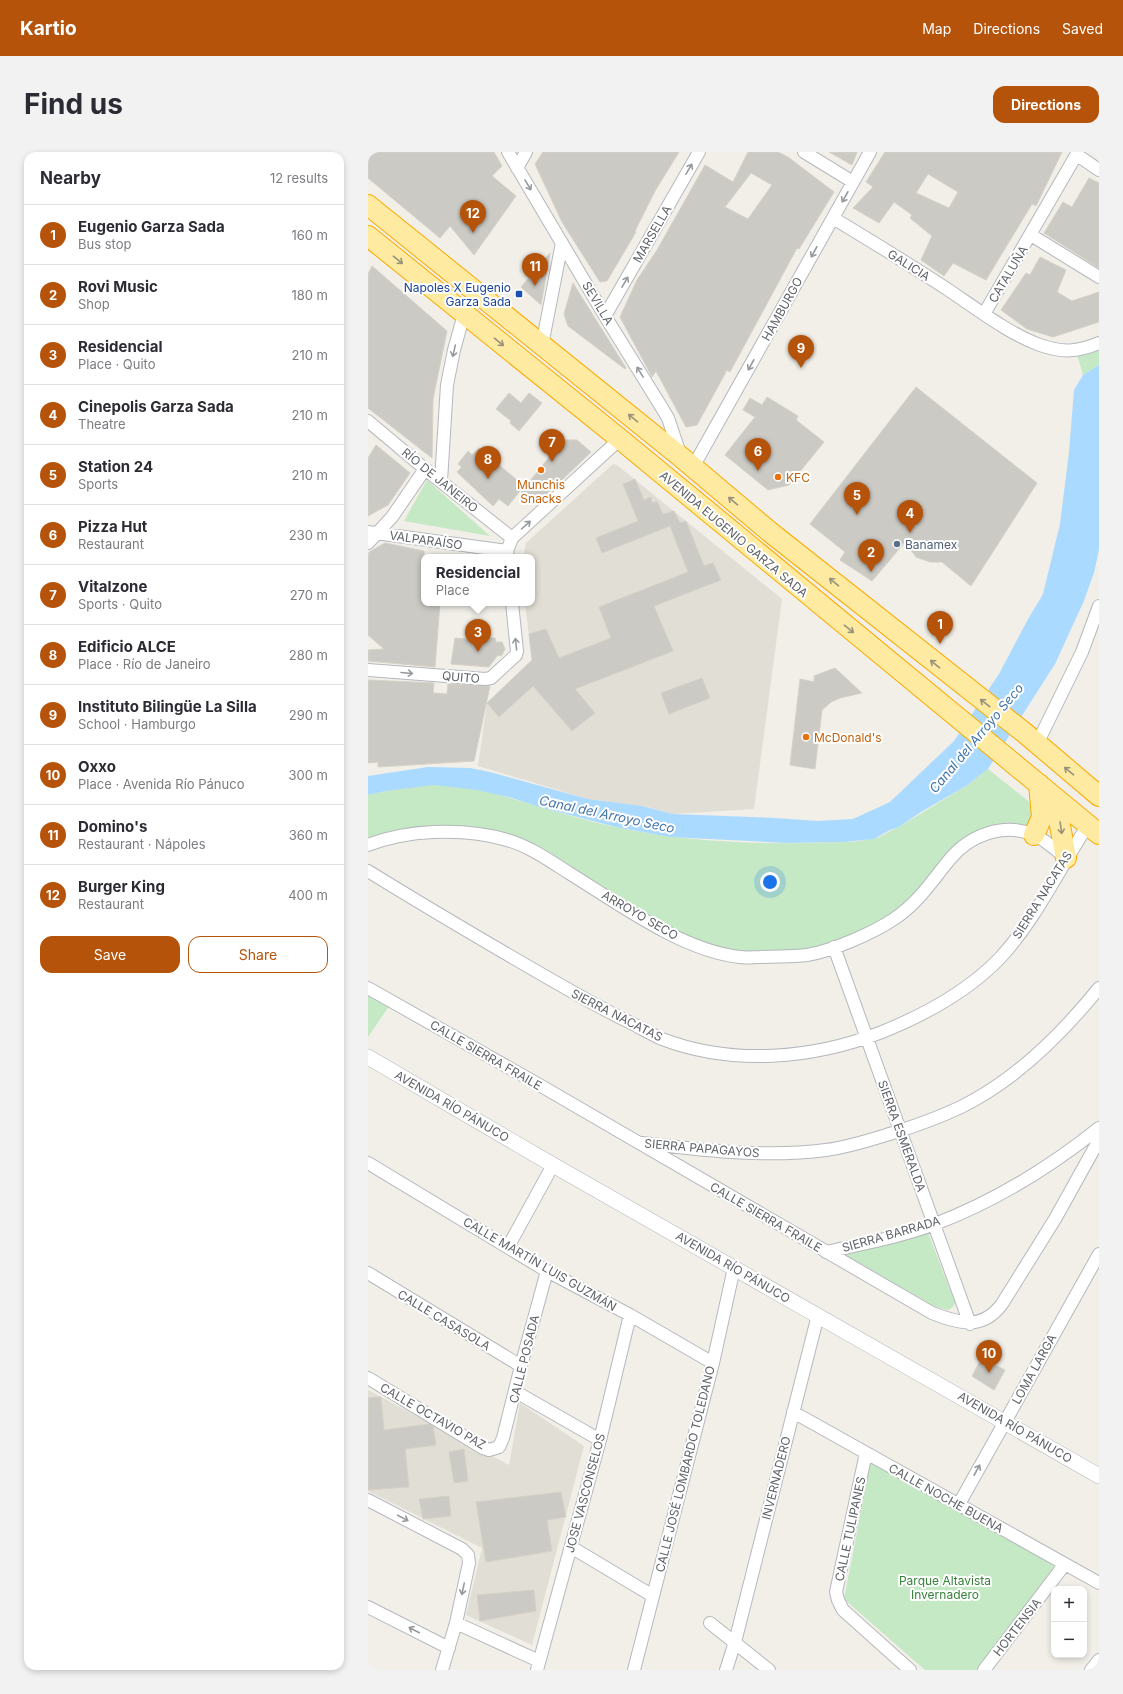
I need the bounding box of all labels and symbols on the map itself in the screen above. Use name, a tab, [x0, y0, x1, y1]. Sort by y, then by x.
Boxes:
one-way arrow	[686, 164, 694, 176]
one-way arrow	[524, 179, 532, 191]
one-way arrow	[840, 191, 848, 203]
pin: 12	[460, 200, 486, 233]
street label: MARSELLA	[630, 203, 674, 265]
street label: CATALUÑA	[985, 243, 1031, 305]
one-way arrow	[810, 245, 818, 257]
street label: GALICIA	[885, 246, 933, 284]
pin: 11	[522, 253, 548, 286]
one-way arrow	[393, 256, 404, 265]
street label: HAMBURGO	[758, 274, 806, 344]
one-way arrow	[621, 276, 629, 288]
street label: SEVILLA	[579, 278, 617, 328]
place label: Napoles X Eugenio Garza Sada	[404, 280, 511, 309]
marker: Napoles X Eugenio Garza Sada	[514, 289, 524, 299]
pin: 9	[788, 335, 814, 368]
one-way arrow	[494, 338, 504, 347]
one-way arrow	[450, 345, 458, 358]
one-way arrow	[746, 359, 754, 371]
one-way arrow	[636, 366, 644, 378]
one-way arrow	[627, 413, 638, 422]
pin: 7	[539, 429, 565, 462]
pin: 6	[745, 438, 771, 471]
street label: RÍO DE JANEIRO	[399, 445, 481, 515]
pin: 8	[475, 446, 501, 479]
marker: Munchis Snacks	[536, 465, 546, 475]
street label: AVENIDA EUGENIO GARZA SADA	[657, 468, 811, 600]
place label: KFC	[786, 470, 810, 485]
marker: KFC	[773, 472, 783, 482]
place label: Munchis Snacks	[517, 477, 565, 506]
pin: 5	[844, 482, 870, 515]
one-way arrow	[728, 496, 738, 505]
pin: 4	[897, 500, 923, 533]
one-way arrow	[521, 521, 531, 530]
street label: VALPARAÍSO	[388, 527, 464, 553]
place label: Banamex	[905, 537, 958, 552]
pin: 2	[858, 539, 884, 572]
marker: Banamex	[892, 539, 902, 549]
one-way arrow	[829, 578, 840, 586]
pin: 1	[927, 611, 953, 644]
pin: 3	[465, 619, 491, 652]
one-way arrow	[843, 624, 854, 633]
one-way arrow	[513, 638, 520, 651]
one-way arrow	[930, 659, 941, 668]
street label: QUITO	[441, 668, 481, 686]
one-way arrow	[400, 669, 413, 676]
water label: Canal del Arroyo Seco	[925, 680, 1027, 796]
one-way arrow	[979, 698, 990, 707]
place label: McDonald's	[814, 730, 882, 745]
marker: McDonald's	[801, 732, 811, 742]
one-way arrow	[1064, 767, 1075, 776]
water label: Canal del Arroyo Seco	[538, 792, 676, 836]
one-way arrow	[1057, 821, 1065, 834]
street label: SIERRA NACATAS	[1009, 848, 1075, 942]
your location	[760, 872, 780, 892]
street label: ARROYO SECO	[599, 887, 681, 943]
street label: SIERRA NACATAS	[569, 985, 666, 1045]
street label: CALLE SIERRA FRAILE	[427, 1017, 545, 1093]
street label: AVENIDA RÍO PÁNUCO	[392, 1067, 512, 1145]
street label: SIERRA ESMERALDA	[875, 1078, 929, 1194]
street label: SIERRA PAPAGAYOS	[644, 1135, 761, 1161]
street label: CALLE SIERRA FRAILE	[707, 1179, 825, 1255]
street label: SIERRA BARRADA	[840, 1213, 942, 1255]
street label: CALLE MARTÍN LUIS GUZMÁN	[461, 1214, 619, 1314]
street label: AVENIDA RÍO PÁNUCO	[673, 1228, 793, 1306]
street label: CALLE CASASOLA	[395, 1286, 493, 1354]
street label: CALLE POSADA	[506, 1313, 542, 1405]
street label: LOMA LARGA	[1009, 1331, 1059, 1407]
pin: 10	[976, 1340, 1002, 1373]
street label: CALLE JOSÉ LOMBARDO TOLEDANO	[652, 1364, 718, 1574]
street label: CALLE OCTAVIO PAZ	[377, 1380, 489, 1452]
street label: AVENIDA RÍO PÁNUCO	[955, 1388, 1075, 1466]
street label: JOSE VASCONSELOS	[562, 1431, 608, 1554]
street label: INVERNADERO	[758, 1435, 794, 1521]
street label: CALLE NOCHE BUENA	[886, 1460, 1006, 1536]
one-way arrow	[974, 1464, 982, 1476]
street label: CALLE TULIPANES	[832, 1475, 868, 1583]
one-way arrow	[396, 1515, 408, 1522]
park label: Parque Altavista Invernadero	[899, 1573, 991, 1602]
one-way arrow	[459, 1582, 467, 1595]
street label: HORTENSIA	[990, 1595, 1044, 1659]
one-way arrow	[408, 1626, 420, 1633]

